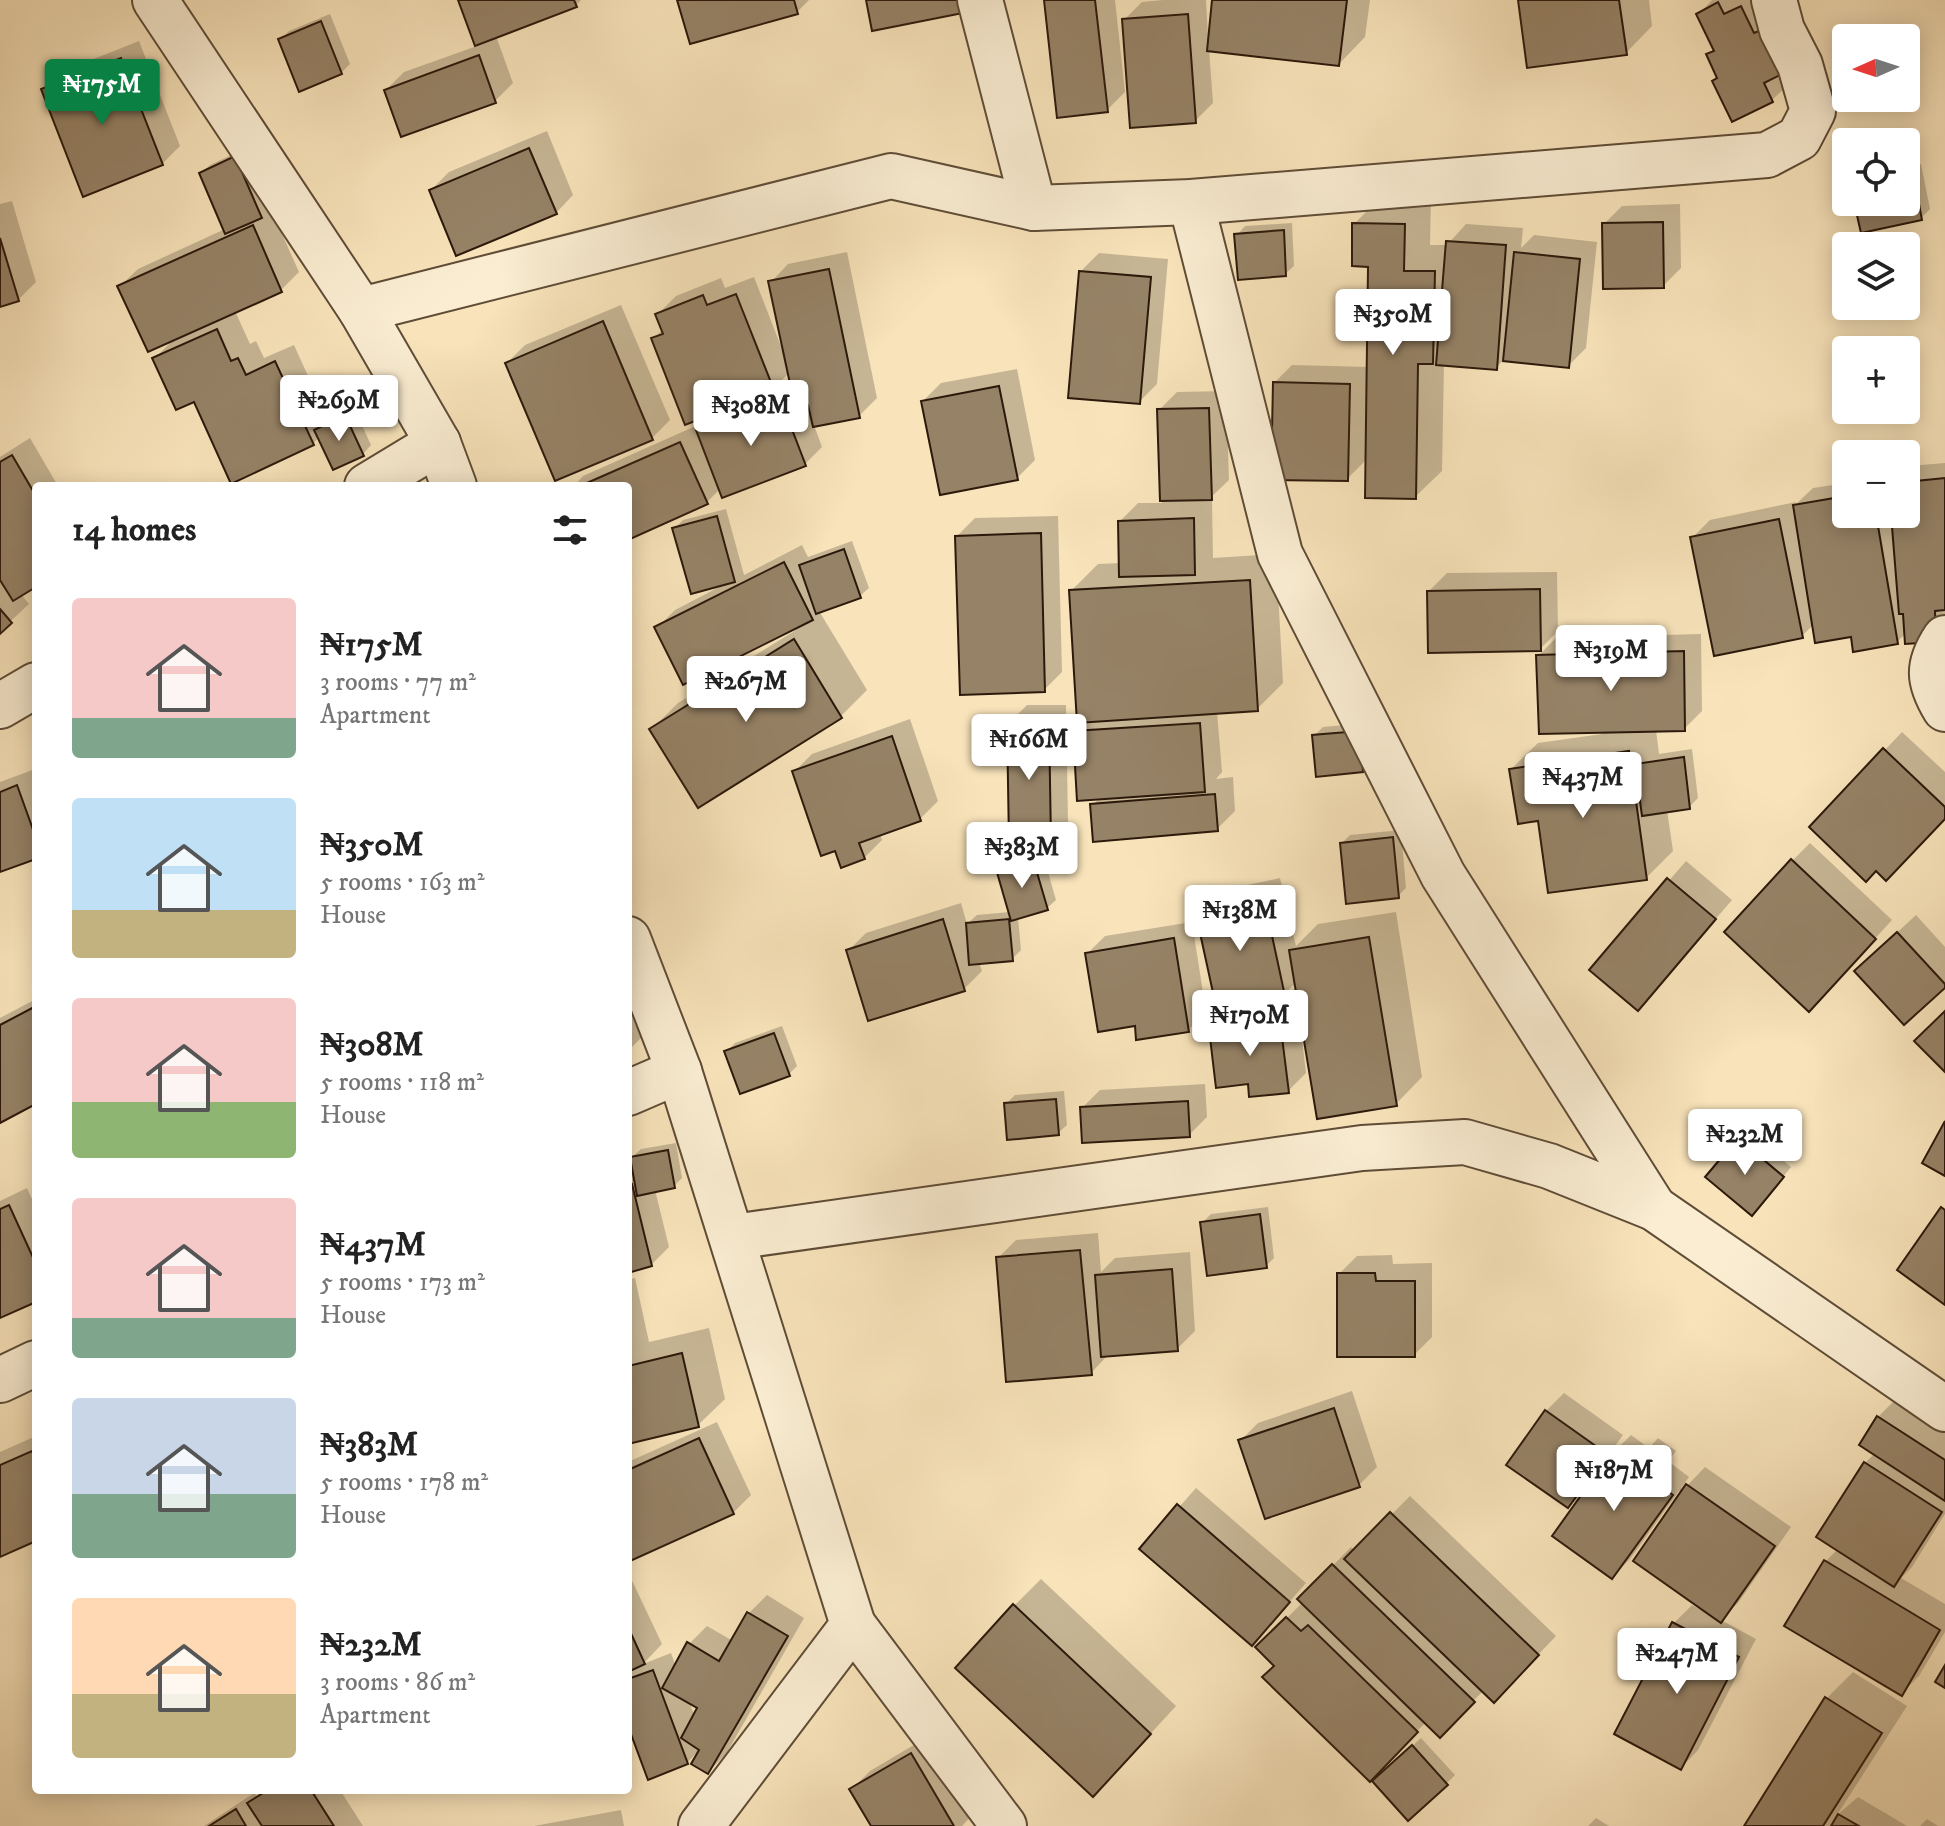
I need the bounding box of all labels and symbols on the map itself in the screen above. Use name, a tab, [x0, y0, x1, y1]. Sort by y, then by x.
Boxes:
north arrow	[1832, 24, 1920, 112]
pin: ₦175M	[46, 59, 158, 127]
pin: ₦350M	[1337, 289, 1449, 357]
pin: ₦269M	[283, 375, 395, 443]
pin: ₦308M	[695, 380, 807, 448]
pin: ₦319M	[1555, 625, 1667, 693]
pin: ₦267M	[690, 656, 802, 724]
pin: ₦166M	[973, 714, 1085, 782]
pin: ₦437M	[1527, 752, 1639, 820]
pin: ₦383M	[966, 822, 1078, 890]
pin: ₦138M	[1184, 885, 1296, 953]
pin: ₦170M	[1194, 990, 1306, 1058]
pin: ₦232M	[1689, 1109, 1801, 1177]
pin: ₦187M	[1558, 1445, 1670, 1513]
pin: ₦247M	[1621, 1628, 1733, 1696]

